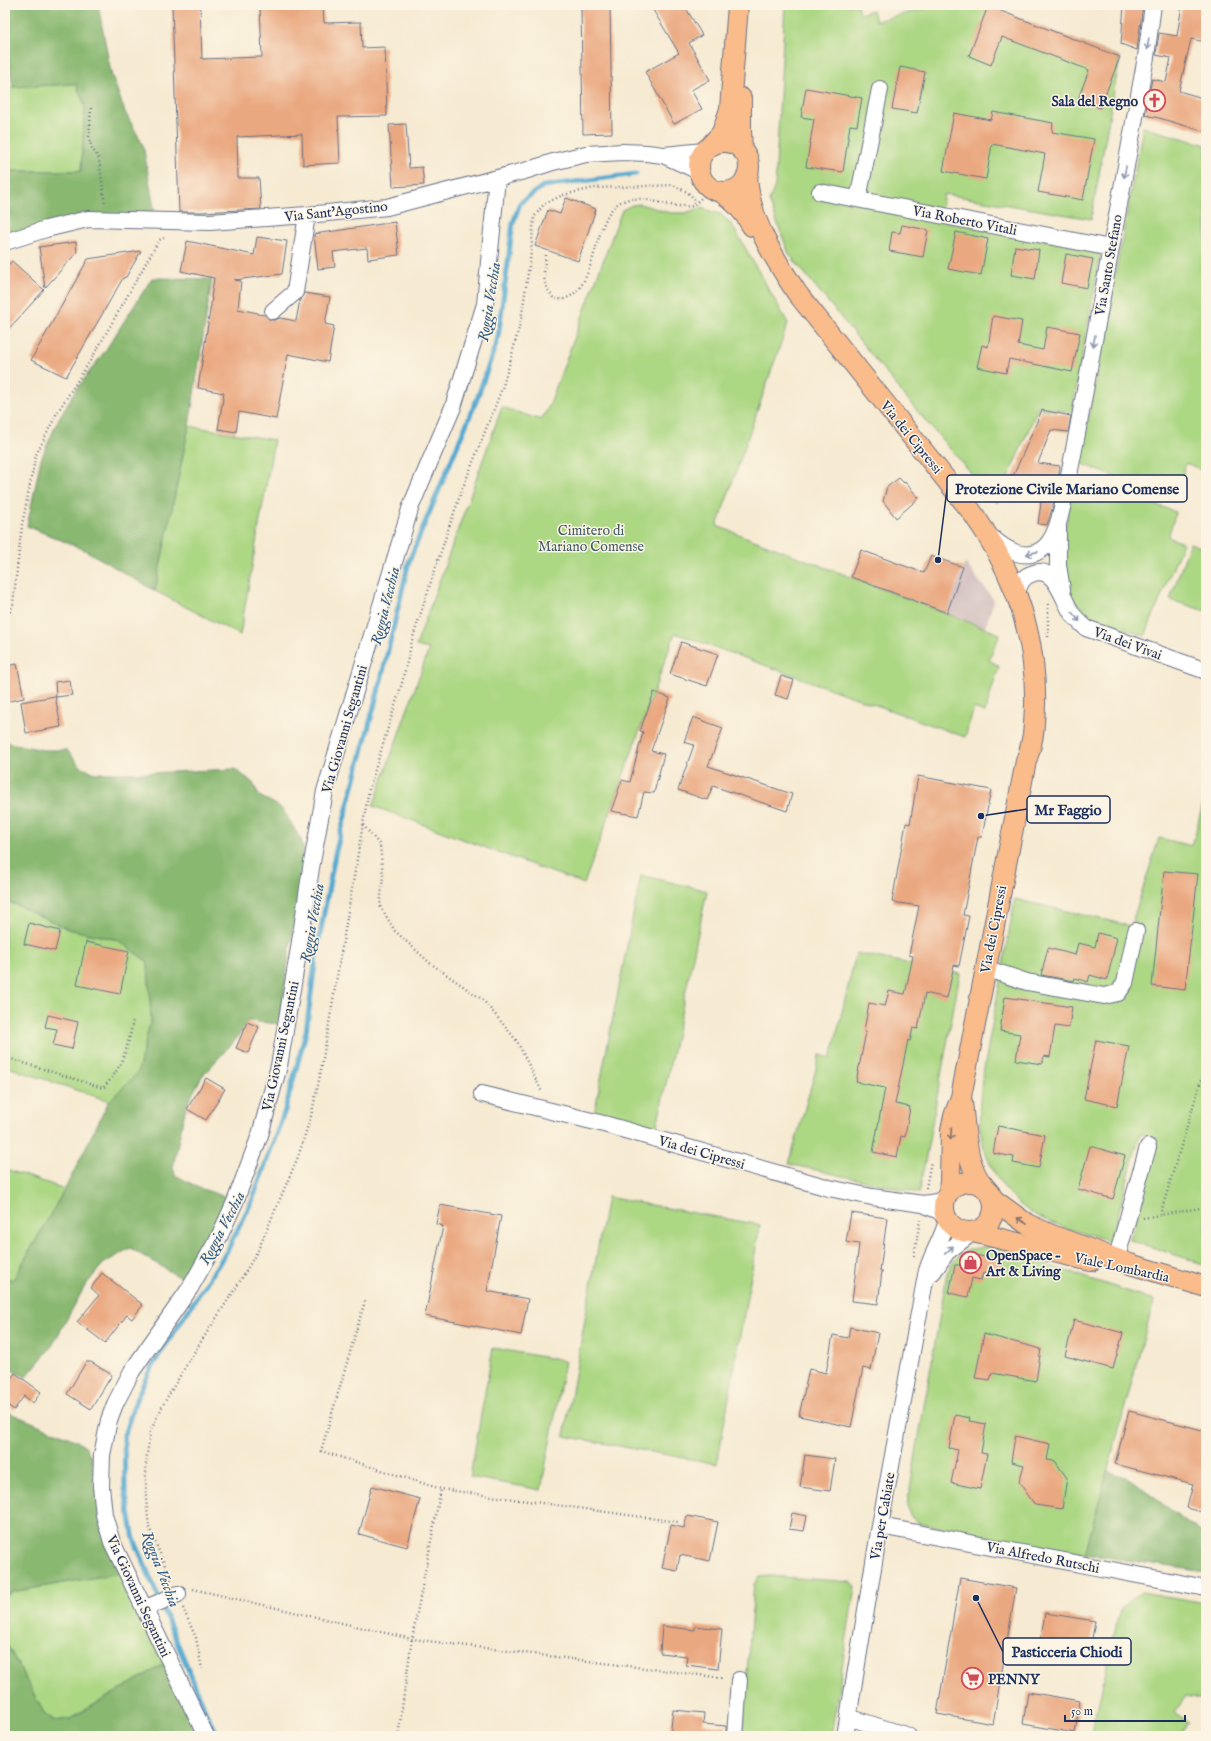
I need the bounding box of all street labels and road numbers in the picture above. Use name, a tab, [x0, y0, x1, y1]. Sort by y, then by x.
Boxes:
street label: Via Sant'Agostino	[283, 198, 389, 226]
street label: Via Roberto Vitali	[910, 202, 1019, 240]
street label: Via Santo Stefano	[1091, 213, 1127, 318]
street label: Via dei Cipressi	[876, 397, 946, 478]
street label: Via dei Vivai	[1090, 623, 1165, 665]
street label: Via Giovanni Segantini	[318, 663, 372, 796]
street label: Via dei Cipressi	[976, 884, 1011, 976]
street label: Via Giovanni Segantini	[258, 979, 304, 1114]
street label: Via dei Cipressi	[655, 1132, 747, 1174]
street label: Viale Lombardia	[1072, 1249, 1172, 1287]
street label: Via per Cabiate	[866, 1470, 900, 1562]
street label: Via Giovanni Segantini	[101, 1532, 174, 1661]
street label: Via Alfredo Rutschi	[984, 1538, 1101, 1578]

